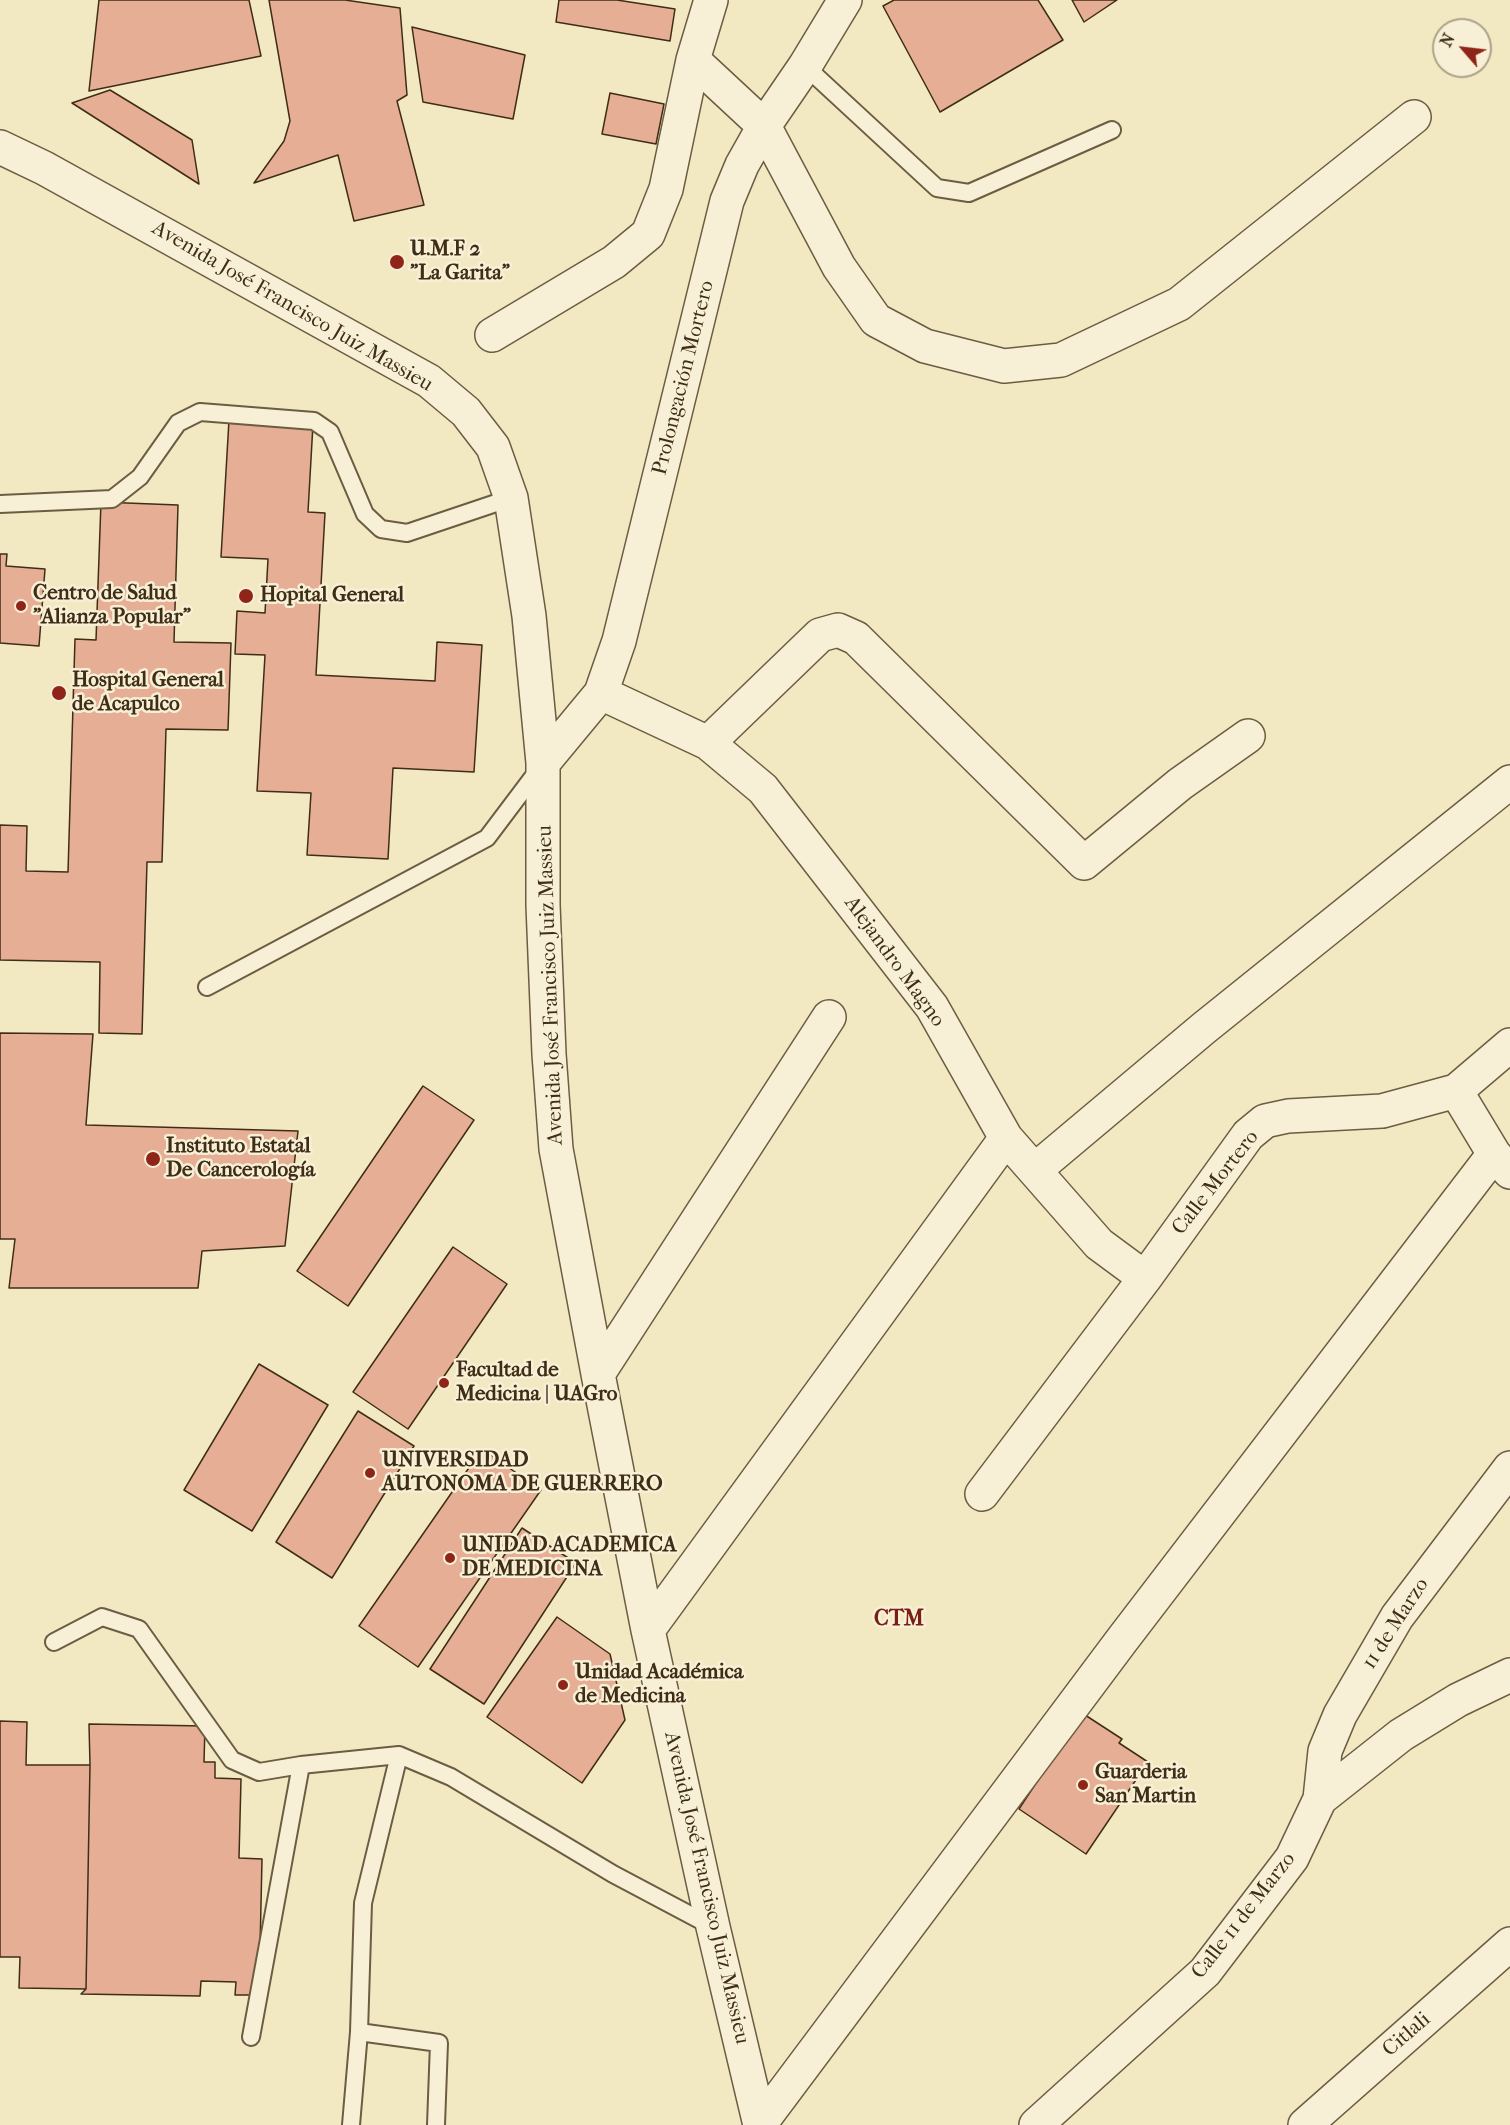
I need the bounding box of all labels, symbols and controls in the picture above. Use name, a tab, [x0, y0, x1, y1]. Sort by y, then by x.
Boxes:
north arrow	[1432, 18, 1492, 78]
text: N	[1436, 30, 1459, 50]
street label: Avenida José Francisco Juiz Massieu	[147, 216, 437, 398]
place label: U.M.F 2 "La Garita"	[410, 237, 510, 287]
marker: U.M.F 2 "La Garita"	[388, 253, 406, 271]
street label: Prolongación Mortero	[648, 278, 720, 478]
place label: Centro de Salud "Alianza Popular"	[33, 581, 191, 631]
place label: Hopital General	[260, 583, 404, 609]
marker: Hopital General	[237, 587, 255, 605]
marker: Centro de Salud "Alianza Popular"	[14, 599, 28, 613]
place label: Hospital General de Acapulco	[72, 668, 224, 718]
marker: Hospital General de Acapulco	[50, 684, 68, 702]
street label: Avenida José Francisco Juiz Massieu	[533, 825, 569, 1145]
street label: Alejandro Magno	[838, 892, 950, 1032]
street label: Calle Mortero	[1167, 1126, 1265, 1240]
place label: Instituto Estatal De Cancerología	[166, 1134, 315, 1184]
marker: Instituto Estatal De Cancerología	[144, 1150, 162, 1168]
place label: Facultad de Medicina | UAGro	[456, 1358, 617, 1408]
marker: Facultad de Medicina | UAGro	[437, 1376, 451, 1390]
place label: UNIVERSIDAD AUTONOMA DE GUERRERO	[382, 1448, 663, 1498]
marker: UNIVERSIDAD AUTONOMA DE GUERRERO	[363, 1466, 377, 1480]
place label: UNIDAD ACADEMICA DE MEDICINA	[462, 1533, 677, 1583]
marker: UNIDAD ACADEMICA DE MEDICINA	[443, 1551, 457, 1565]
street label: 11 de Marzo	[1357, 1574, 1435, 1674]
district label: CTM	[874, 1607, 924, 1633]
place label: Unidad Académica de Medicina	[575, 1660, 744, 1710]
marker: Unidad Académica de Medicina	[556, 1678, 570, 1692]
street label: Avenida José Francisco Juiz Massieu	[658, 1729, 754, 2047]
place label: Guarderia San Martin	[1095, 1760, 1196, 1810]
marker: Guarderia San Martin	[1076, 1778, 1090, 1792]
street label: Calle 11 de Marzo	[1187, 1848, 1301, 1984]
street label: Citlali	[1378, 2007, 1436, 2063]

